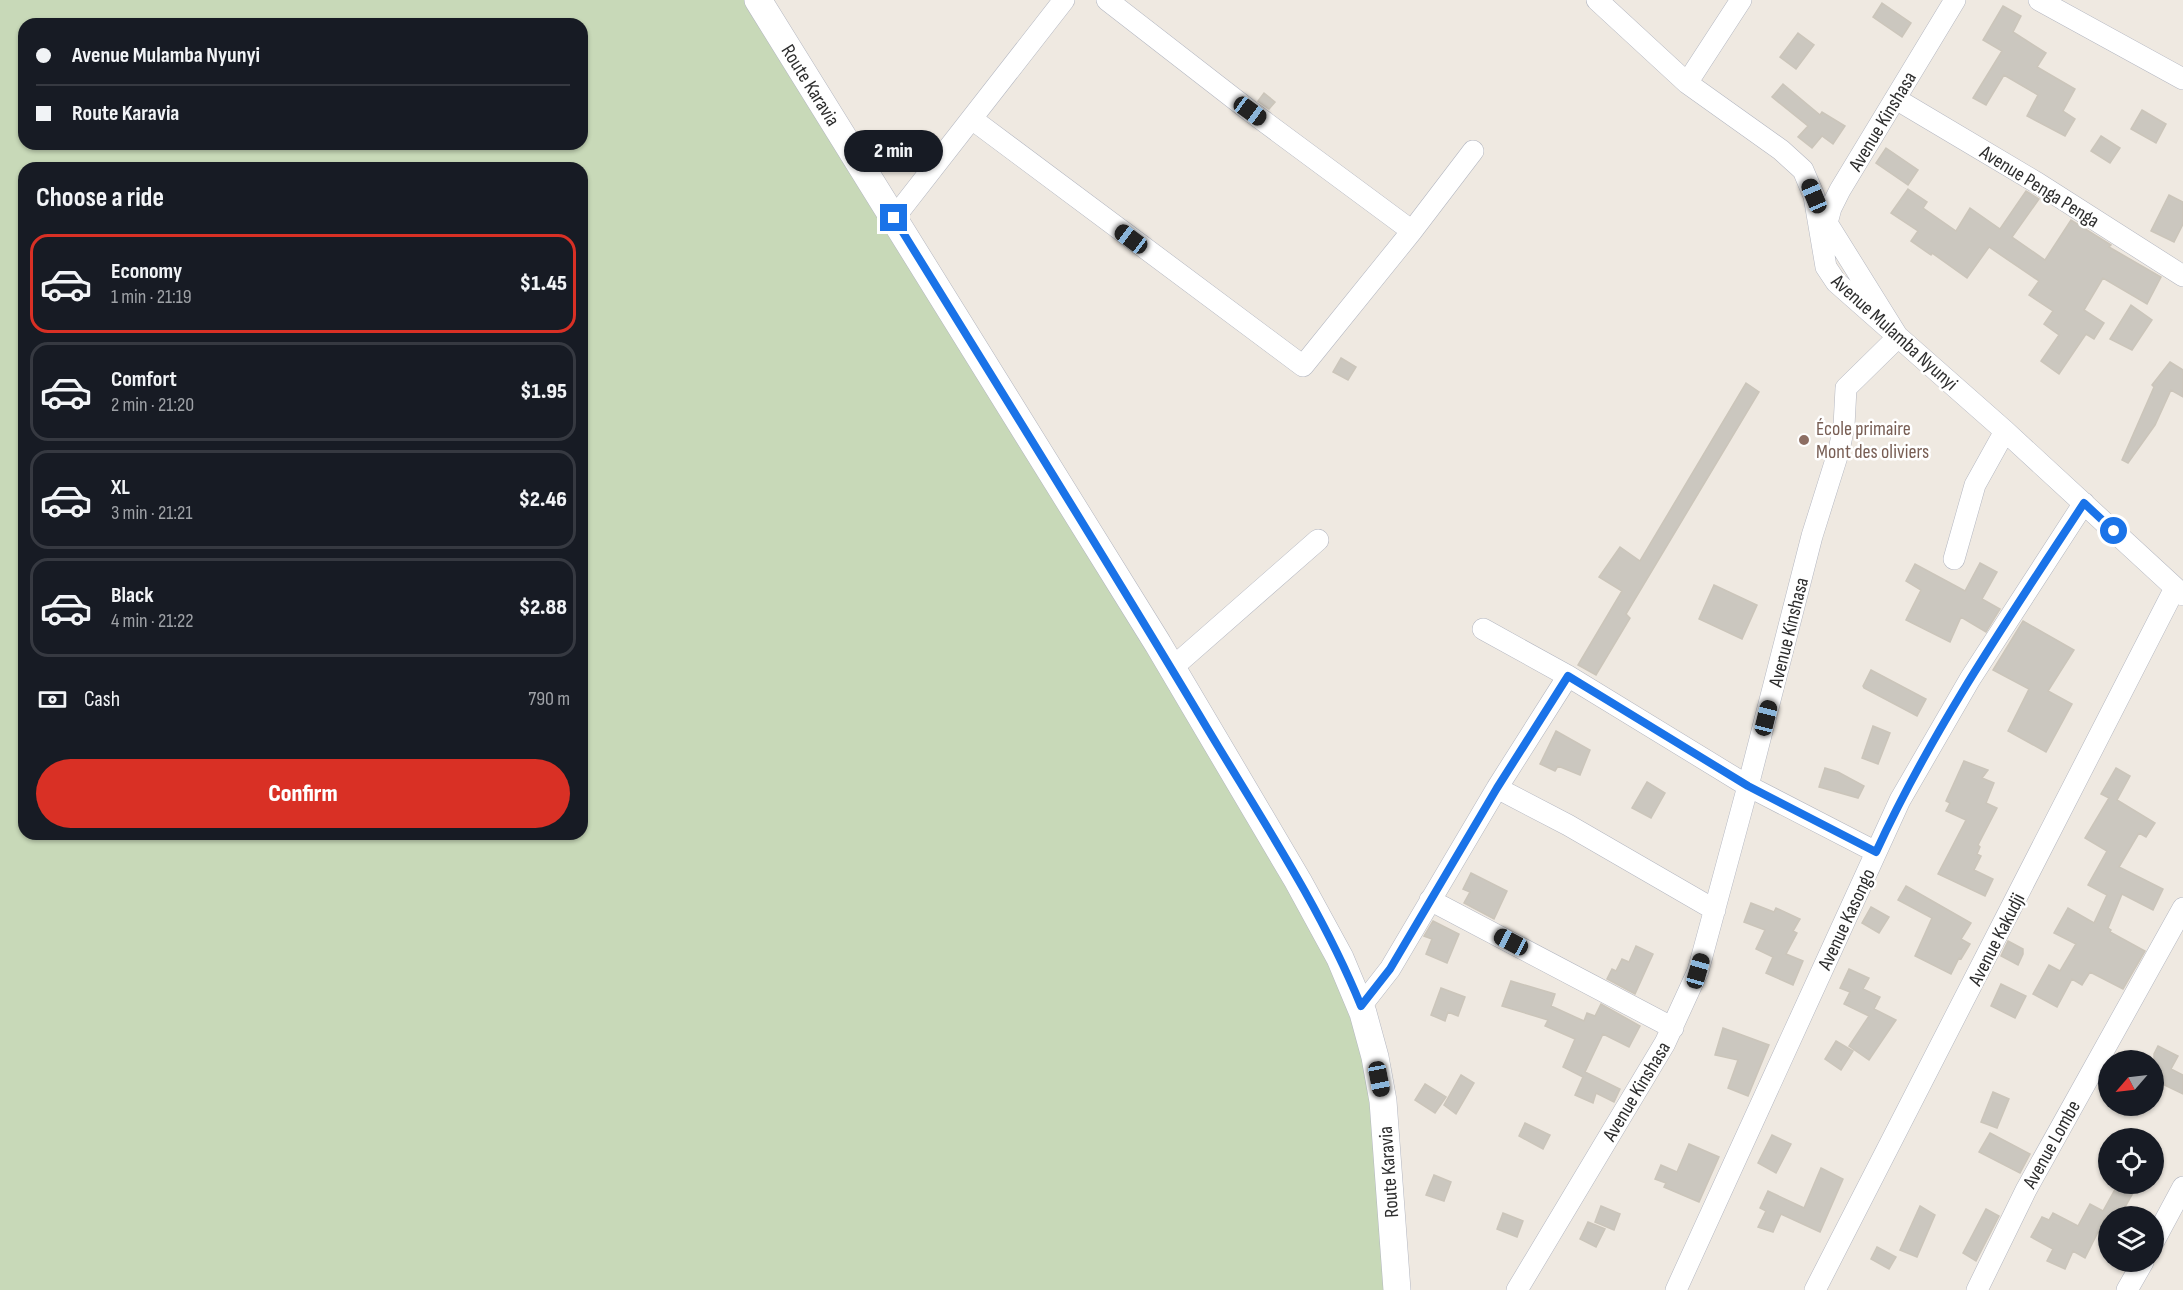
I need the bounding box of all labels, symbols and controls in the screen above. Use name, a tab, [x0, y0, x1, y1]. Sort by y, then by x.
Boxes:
street label: Route Karavia	[776, 40, 845, 131]
text: Avenue Mulamba Nyunyi	[72, 42, 260, 69]
street label: Avenue Kinshasa	[1843, 67, 1922, 176]
car	[1230, 93, 1270, 129]
text: Route Karavia	[72, 100, 179, 127]
callout: 2 min	[844, 131, 944, 173]
text: 2 min	[874, 139, 913, 163]
street label: Avenue Penga Penga	[1975, 140, 2104, 233]
car	[1799, 176, 1829, 216]
text: Choose a ride	[36, 182, 164, 214]
route end	[880, 204, 907, 231]
car	[1111, 221, 1151, 257]
icon: car	[39, 257, 93, 311]
text: Economy	[111, 258, 182, 285]
street label: Avenue Mulamba Nyunyi	[1825, 269, 1963, 396]
text: $1.45	[520, 270, 567, 297]
text: 1 min · 21:19	[111, 285, 192, 309]
icon: car	[39, 365, 93, 419]
text: Comfort	[111, 366, 177, 393]
text: $1.95	[520, 378, 567, 405]
text: 2 min · 21:20	[111, 393, 194, 417]
place label: École primaire Mont des oliviers	[1816, 417, 1929, 464]
marker: École primaire Mont des oliviers	[1797, 433, 1811, 447]
icon: car	[39, 473, 93, 527]
text: XL	[111, 474, 130, 501]
text: $2.46	[519, 486, 567, 513]
text: 3 min · 21:21	[111, 501, 192, 525]
route start	[2100, 517, 2127, 544]
street label: Avenue Kinshasa	[1764, 575, 1814, 690]
icon: car	[39, 581, 93, 635]
text: Black	[111, 582, 153, 609]
text: $2.88	[519, 594, 567, 621]
text: 4 min · 21:22	[111, 609, 194, 633]
icon: cash	[36, 683, 69, 716]
text: Cash	[84, 686, 120, 713]
text: 790 m	[528, 687, 570, 711]
car	[1753, 698, 1779, 738]
button: Confirm	[36, 759, 570, 828]
street label: Avenue Kasongo	[1813, 865, 1881, 975]
street label: Avenue Kakudji	[1963, 889, 2030, 991]
car	[1491, 926, 1531, 958]
car	[1684, 951, 1712, 991]
street label: Avenue Kinshasa	[1597, 1037, 1676, 1146]
north arrow	[2098, 1050, 2164, 1116]
map controls	[2098, 1050, 2164, 1272]
car	[1367, 1060, 1391, 1098]
street label: Avenue Lombe	[2017, 1096, 2086, 1193]
street label: Route Karavia	[1374, 1125, 1404, 1218]
button: locate	[2098, 1128, 2164, 1194]
button: layers	[2098, 1206, 2164, 1272]

